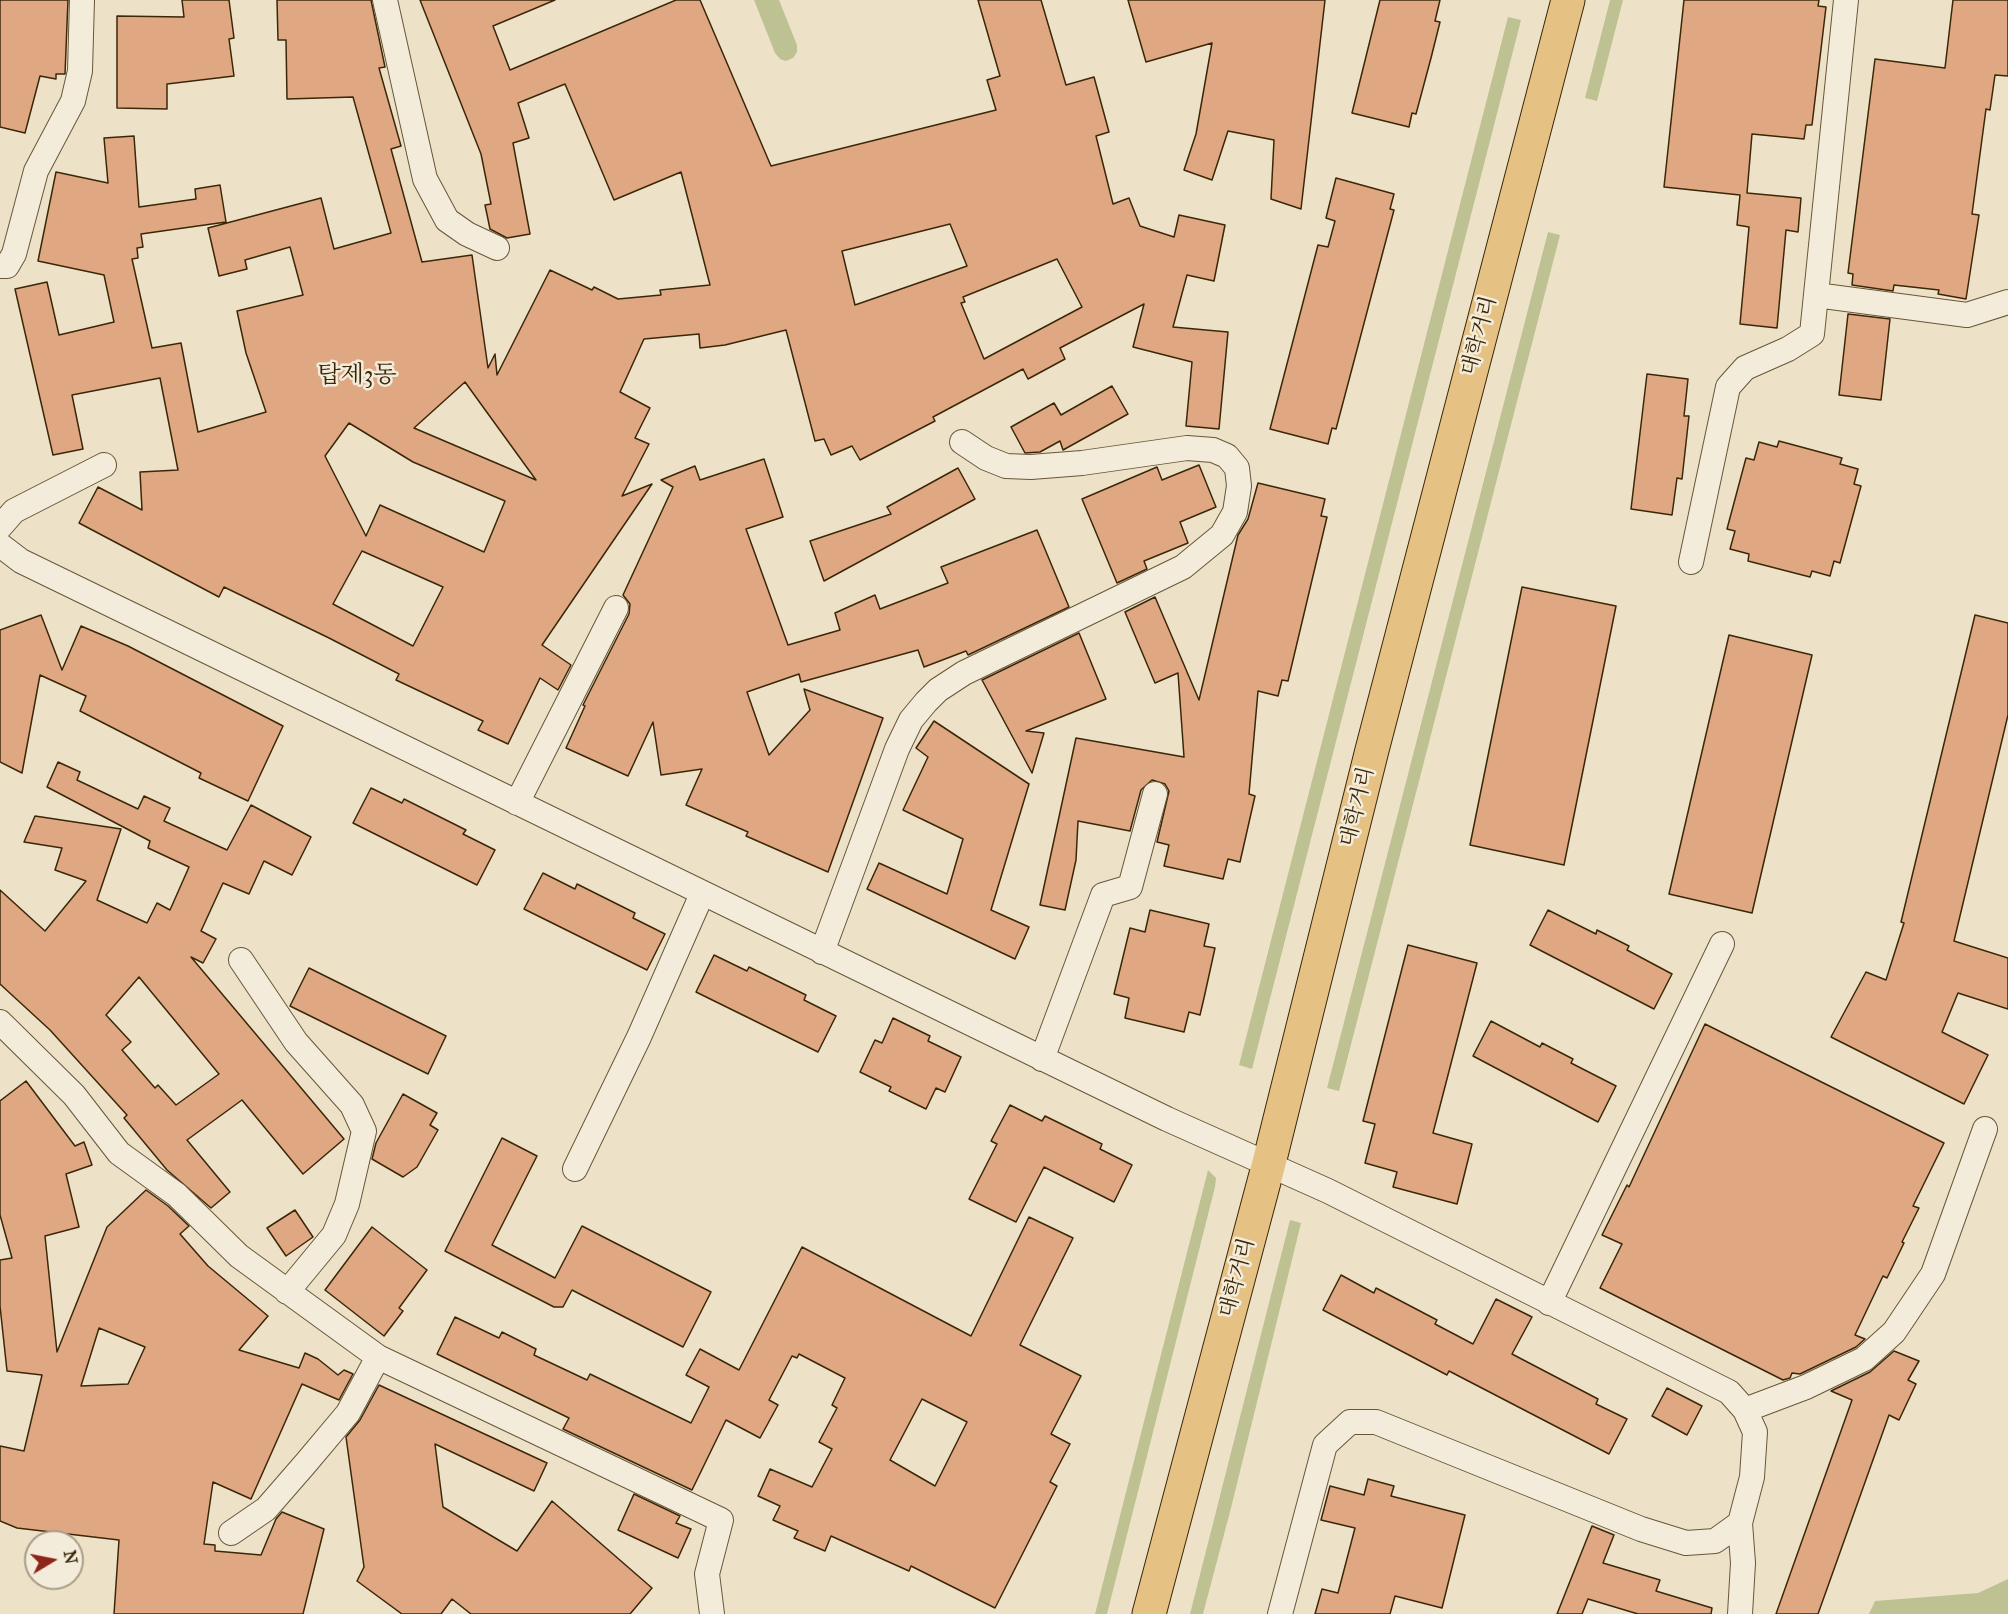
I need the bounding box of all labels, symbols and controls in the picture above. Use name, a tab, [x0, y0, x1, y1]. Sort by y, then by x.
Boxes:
street label: 대학거리	[1457, 294, 1503, 378]
district label: 탑제3동	[317, 362, 397, 390]
street label: 대학거리	[1336, 765, 1380, 849]
street label: 대학거리	[1215, 1236, 1261, 1320]
north arrow	[24, 1530, 84, 1590]
text: N	[60, 1549, 81, 1565]

